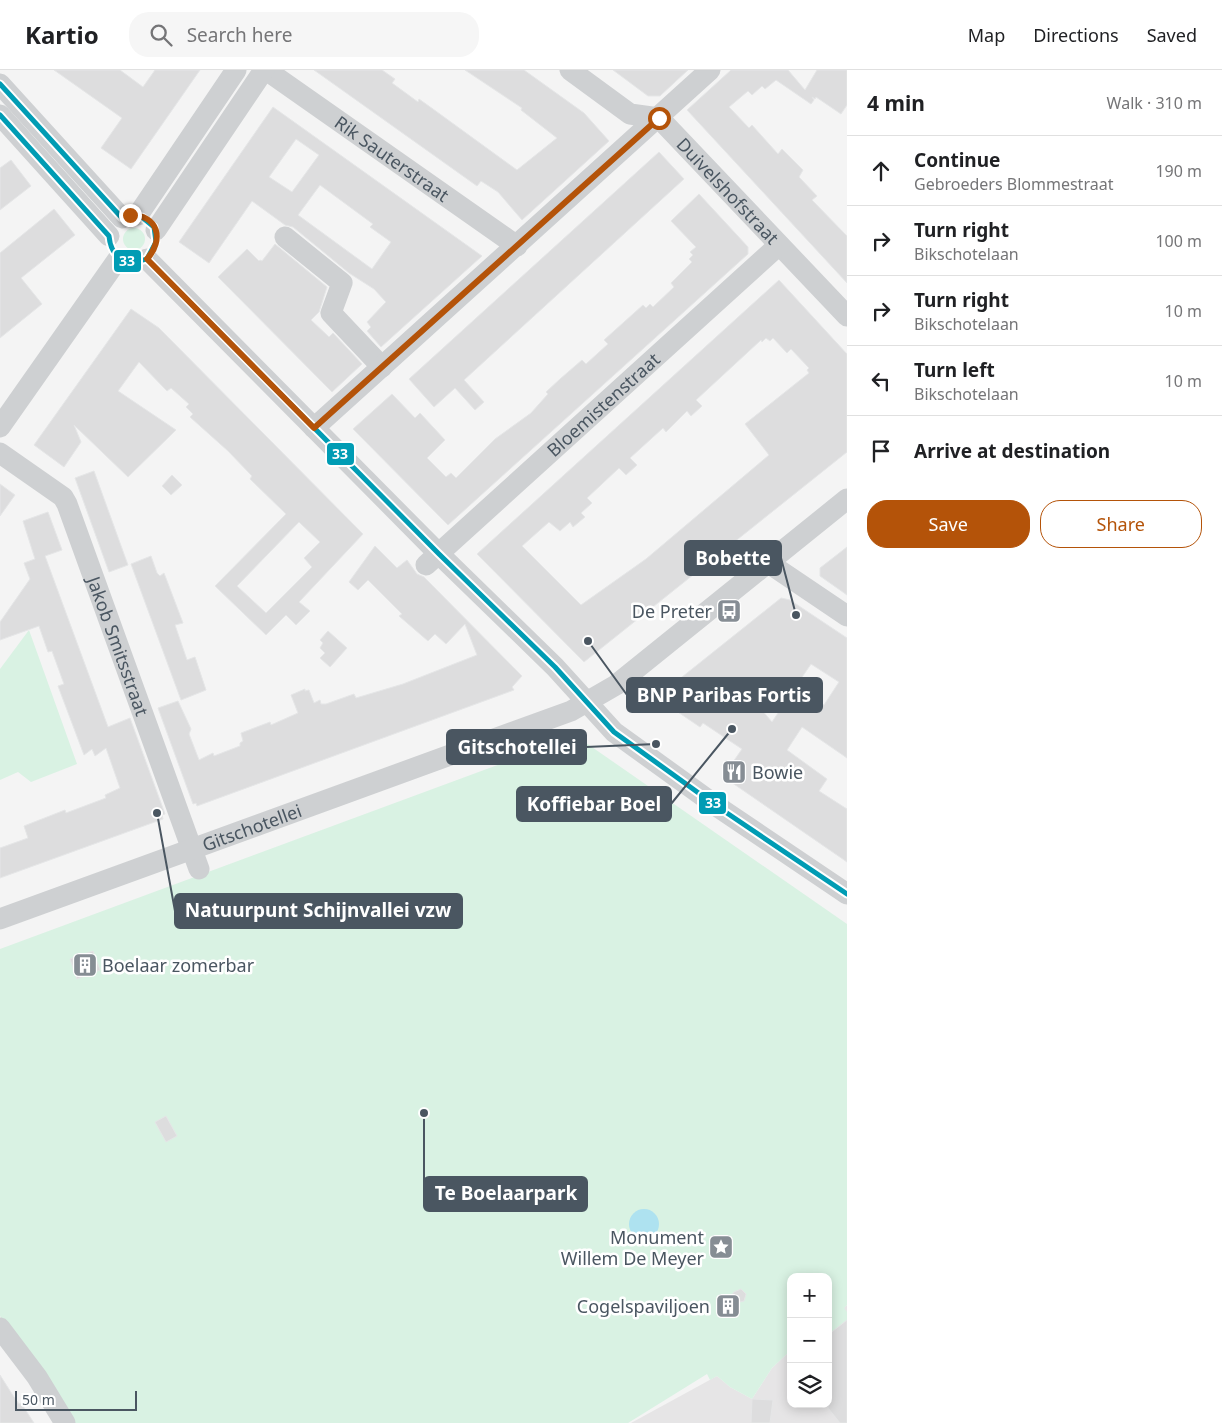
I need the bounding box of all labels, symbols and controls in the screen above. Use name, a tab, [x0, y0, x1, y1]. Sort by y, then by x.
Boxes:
search box	[129, 12, 479, 57]
text: Kartio	[25, 18, 99, 51]
icon: search	[147, 21, 175, 49]
text: Search here	[187, 22, 292, 48]
text: Map	[968, 23, 1005, 47]
text: Directions	[1033, 23, 1119, 47]
text: Saved	[1147, 23, 1197, 47]
text: 4 min	[867, 89, 925, 117]
text: Walk · 310 m	[1107, 92, 1202, 114]
route start	[648, 107, 671, 130]
street label: Rik Sauterstraat	[330, 110, 454, 207]
street label: Duivelshofstraat	[672, 132, 785, 250]
text: Continue	[914, 147, 1000, 173]
icon: ahead	[867, 157, 895, 185]
text: 190 m	[1155, 160, 1202, 182]
text: Gebroeders Blommestraat	[914, 173, 1113, 195]
route end	[119, 204, 142, 227]
text: Turn right	[914, 217, 1009, 243]
icon: right	[867, 227, 895, 255]
text: 100 m	[1155, 230, 1202, 252]
text: Bikschotelaan	[914, 243, 1019, 265]
line badge: 33	[113, 249, 142, 273]
text: 33	[119, 251, 135, 270]
text: Turn right	[914, 287, 1009, 313]
icon: right	[867, 297, 895, 325]
text: 10 m	[1165, 300, 1202, 322]
text: Bikschotelaan	[914, 313, 1019, 335]
street label: Bloemistenstraat	[542, 347, 665, 462]
text: Turn left	[914, 357, 995, 383]
icon: left	[867, 367, 895, 395]
text: 10 m	[1165, 370, 1202, 392]
text: Bikschotelaan	[914, 383, 1019, 405]
icon: arrive	[867, 437, 895, 465]
text: Arrive at destination	[914, 438, 1110, 464]
line badge: 33	[326, 442, 355, 466]
text: 33	[332, 444, 348, 463]
button: Save	[867, 500, 1030, 548]
button: Share	[1040, 500, 1202, 548]
callout: Bobette	[685, 541, 781, 575]
text: Bobette	[695, 545, 771, 571]
street label: Jakob Smitsstraat	[81, 571, 155, 720]
bus stop icon: De Preter	[716, 598, 742, 624]
place label: De Preter	[632, 599, 713, 623]
callout: BNP Paribas Fortis	[627, 678, 822, 712]
text: BNP Paribas Fortis	[637, 682, 811, 708]
callout: Gitschotellei	[447, 730, 586, 764]
text: Gitschotellei	[457, 734, 577, 760]
restaurant icon: Bowie	[721, 759, 747, 785]
place label: Bowie	[752, 760, 803, 784]
callout: Koffiebar Boel	[517, 787, 671, 821]
text: Koffiebar Boel	[527, 791, 661, 817]
line badge: 33	[698, 791, 727, 815]
text: 33	[705, 793, 721, 812]
street label: Gitschotellei	[199, 798, 305, 856]
callout: Natuurpunt Schijnvallei vzw	[175, 894, 462, 928]
text: Natuurpunt Schijnvallei vzw	[185, 897, 452, 923]
building icon: Boelaar zomerbar	[72, 952, 98, 978]
place label: Boelaar zomerbar	[102, 953, 255, 977]
callout: Te Boelaarpark	[424, 1177, 587, 1211]
text: Te Boelaarpark	[435, 1180, 577, 1206]
place label: Monument Willem De Meyer	[561, 1225, 705, 1270]
place icon: Monument Willem De Meyer	[708, 1234, 734, 1260]
map controls	[787, 1273, 832, 1408]
button: +	[787, 1273, 832, 1318]
building icon: Cogelspaviljoen	[715, 1293, 741, 1319]
place label: Cogelspaviljoen	[577, 1294, 710, 1318]
button: −	[787, 1318, 832, 1363]
button: layers	[787, 1363, 832, 1408]
scale bar	[15, 1388, 138, 1411]
text: 50 m	[22, 1390, 55, 1409]

